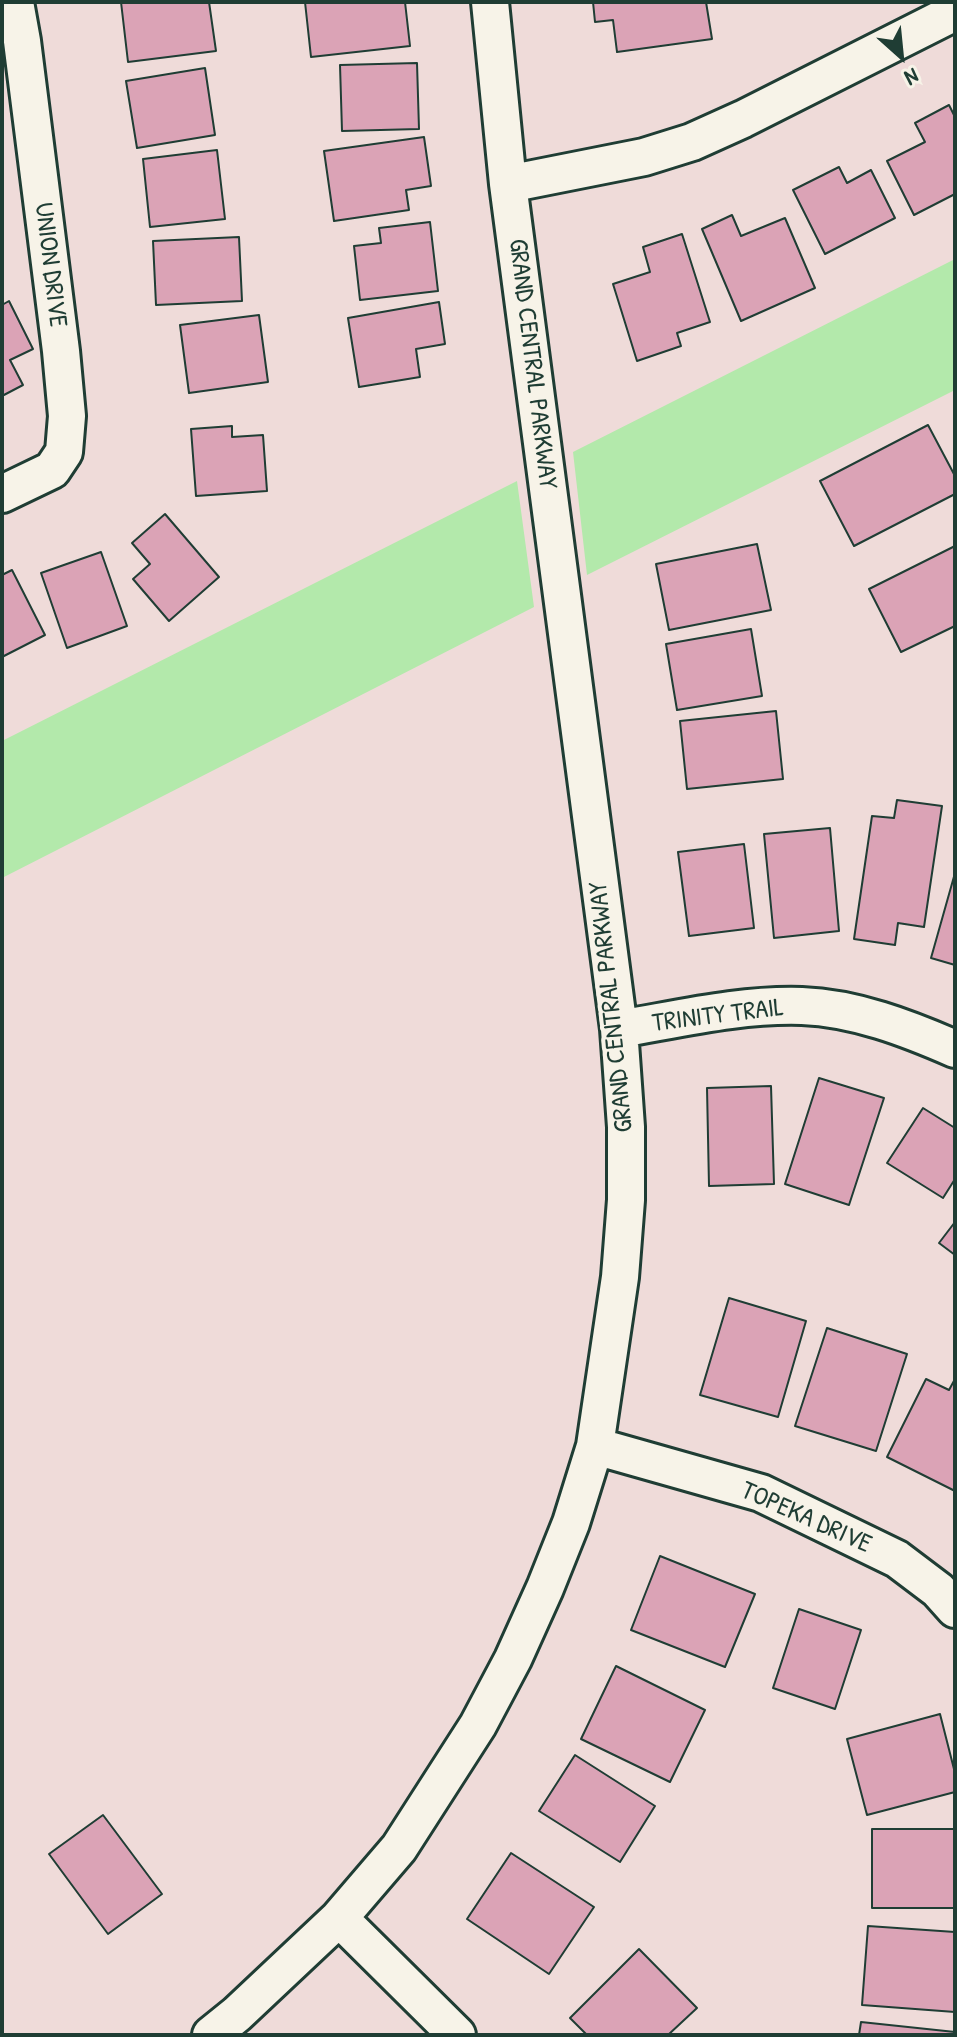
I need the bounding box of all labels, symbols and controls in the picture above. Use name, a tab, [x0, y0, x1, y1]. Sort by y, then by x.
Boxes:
north arrow	[861, 16, 941, 96]
text: N	[900, 61, 924, 93]
street label: UNION DRIVE	[27, 201, 73, 329]
street label: GRAND CENTRAL PARKWAY	[501, 237, 563, 491]
street label: GRAND CENTRAL PARKWAY	[583, 880, 641, 1134]
street label: TRINITY TRAIL	[651, 992, 785, 1040]
street label: TOPEKA DRIVE	[736, 1475, 876, 1561]

